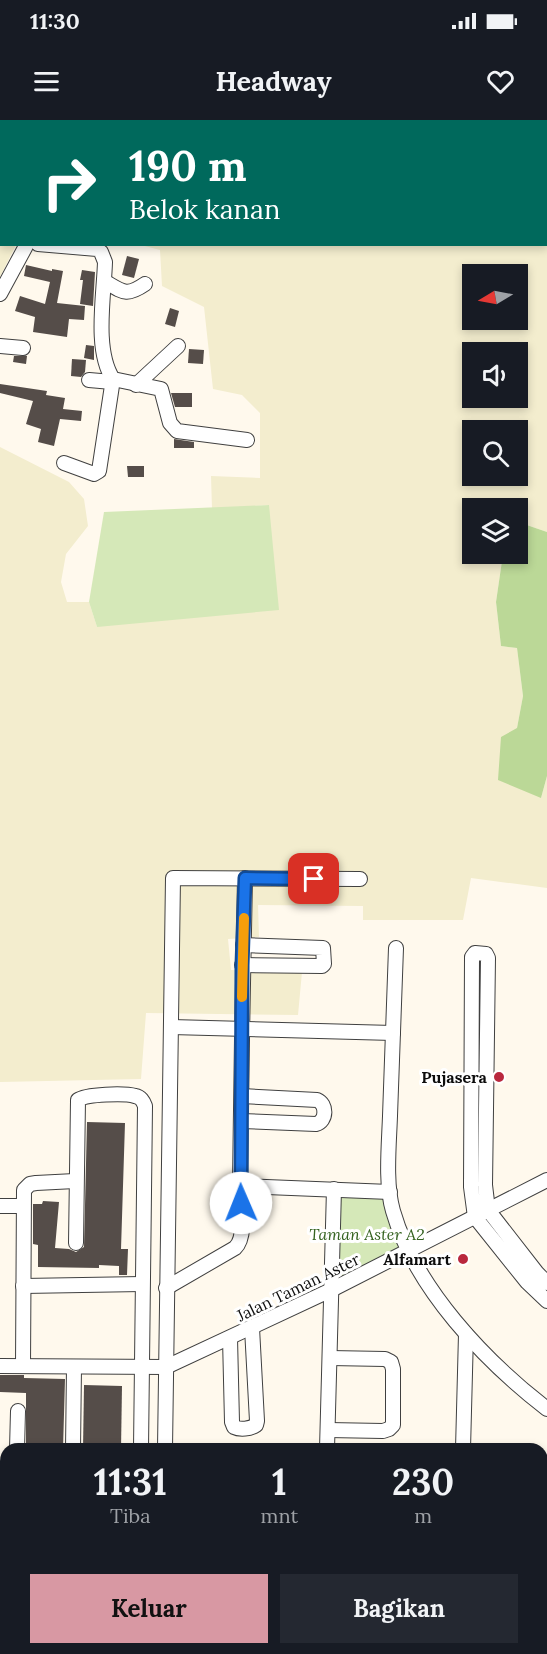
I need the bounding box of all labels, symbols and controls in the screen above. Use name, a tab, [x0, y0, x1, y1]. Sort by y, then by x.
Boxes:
text: 11:30	[30, 7, 80, 35]
text: Headway	[215, 64, 332, 98]
icon: menu	[30, 65, 63, 98]
icon: heart	[484, 65, 517, 98]
text: 190 m	[129, 139, 247, 193]
icon: right	[30, 144, 108, 222]
text: Belok kanan	[129, 192, 280, 226]
north arrow	[462, 264, 528, 330]
map controls	[462, 264, 528, 564]
button: sound	[462, 342, 528, 408]
button: search	[462, 420, 528, 486]
button: layers	[462, 498, 528, 564]
pin	[288, 853, 339, 904]
icon: arrive	[297, 862, 330, 895]
place label: Pujasera	[421, 1067, 488, 1087]
marker: Pujasera	[492, 1070, 506, 1084]
position arrow	[209, 1171, 273, 1235]
park label: Taman Aster A2	[309, 1224, 425, 1244]
street label: Jalan Taman Aster	[232, 1249, 363, 1326]
place label: Alfamart	[383, 1249, 451, 1269]
marker: Alfamart	[456, 1252, 470, 1266]
text: 11:31	[94, 1459, 167, 1505]
text: 1	[272, 1459, 287, 1505]
text: 230	[392, 1459, 454, 1505]
text: Tiba	[110, 1503, 150, 1528]
text: mnt	[261, 1503, 298, 1528]
text: m	[414, 1503, 432, 1528]
button: Keluar	[30, 1574, 268, 1643]
button: Bagikan	[280, 1574, 518, 1643]

